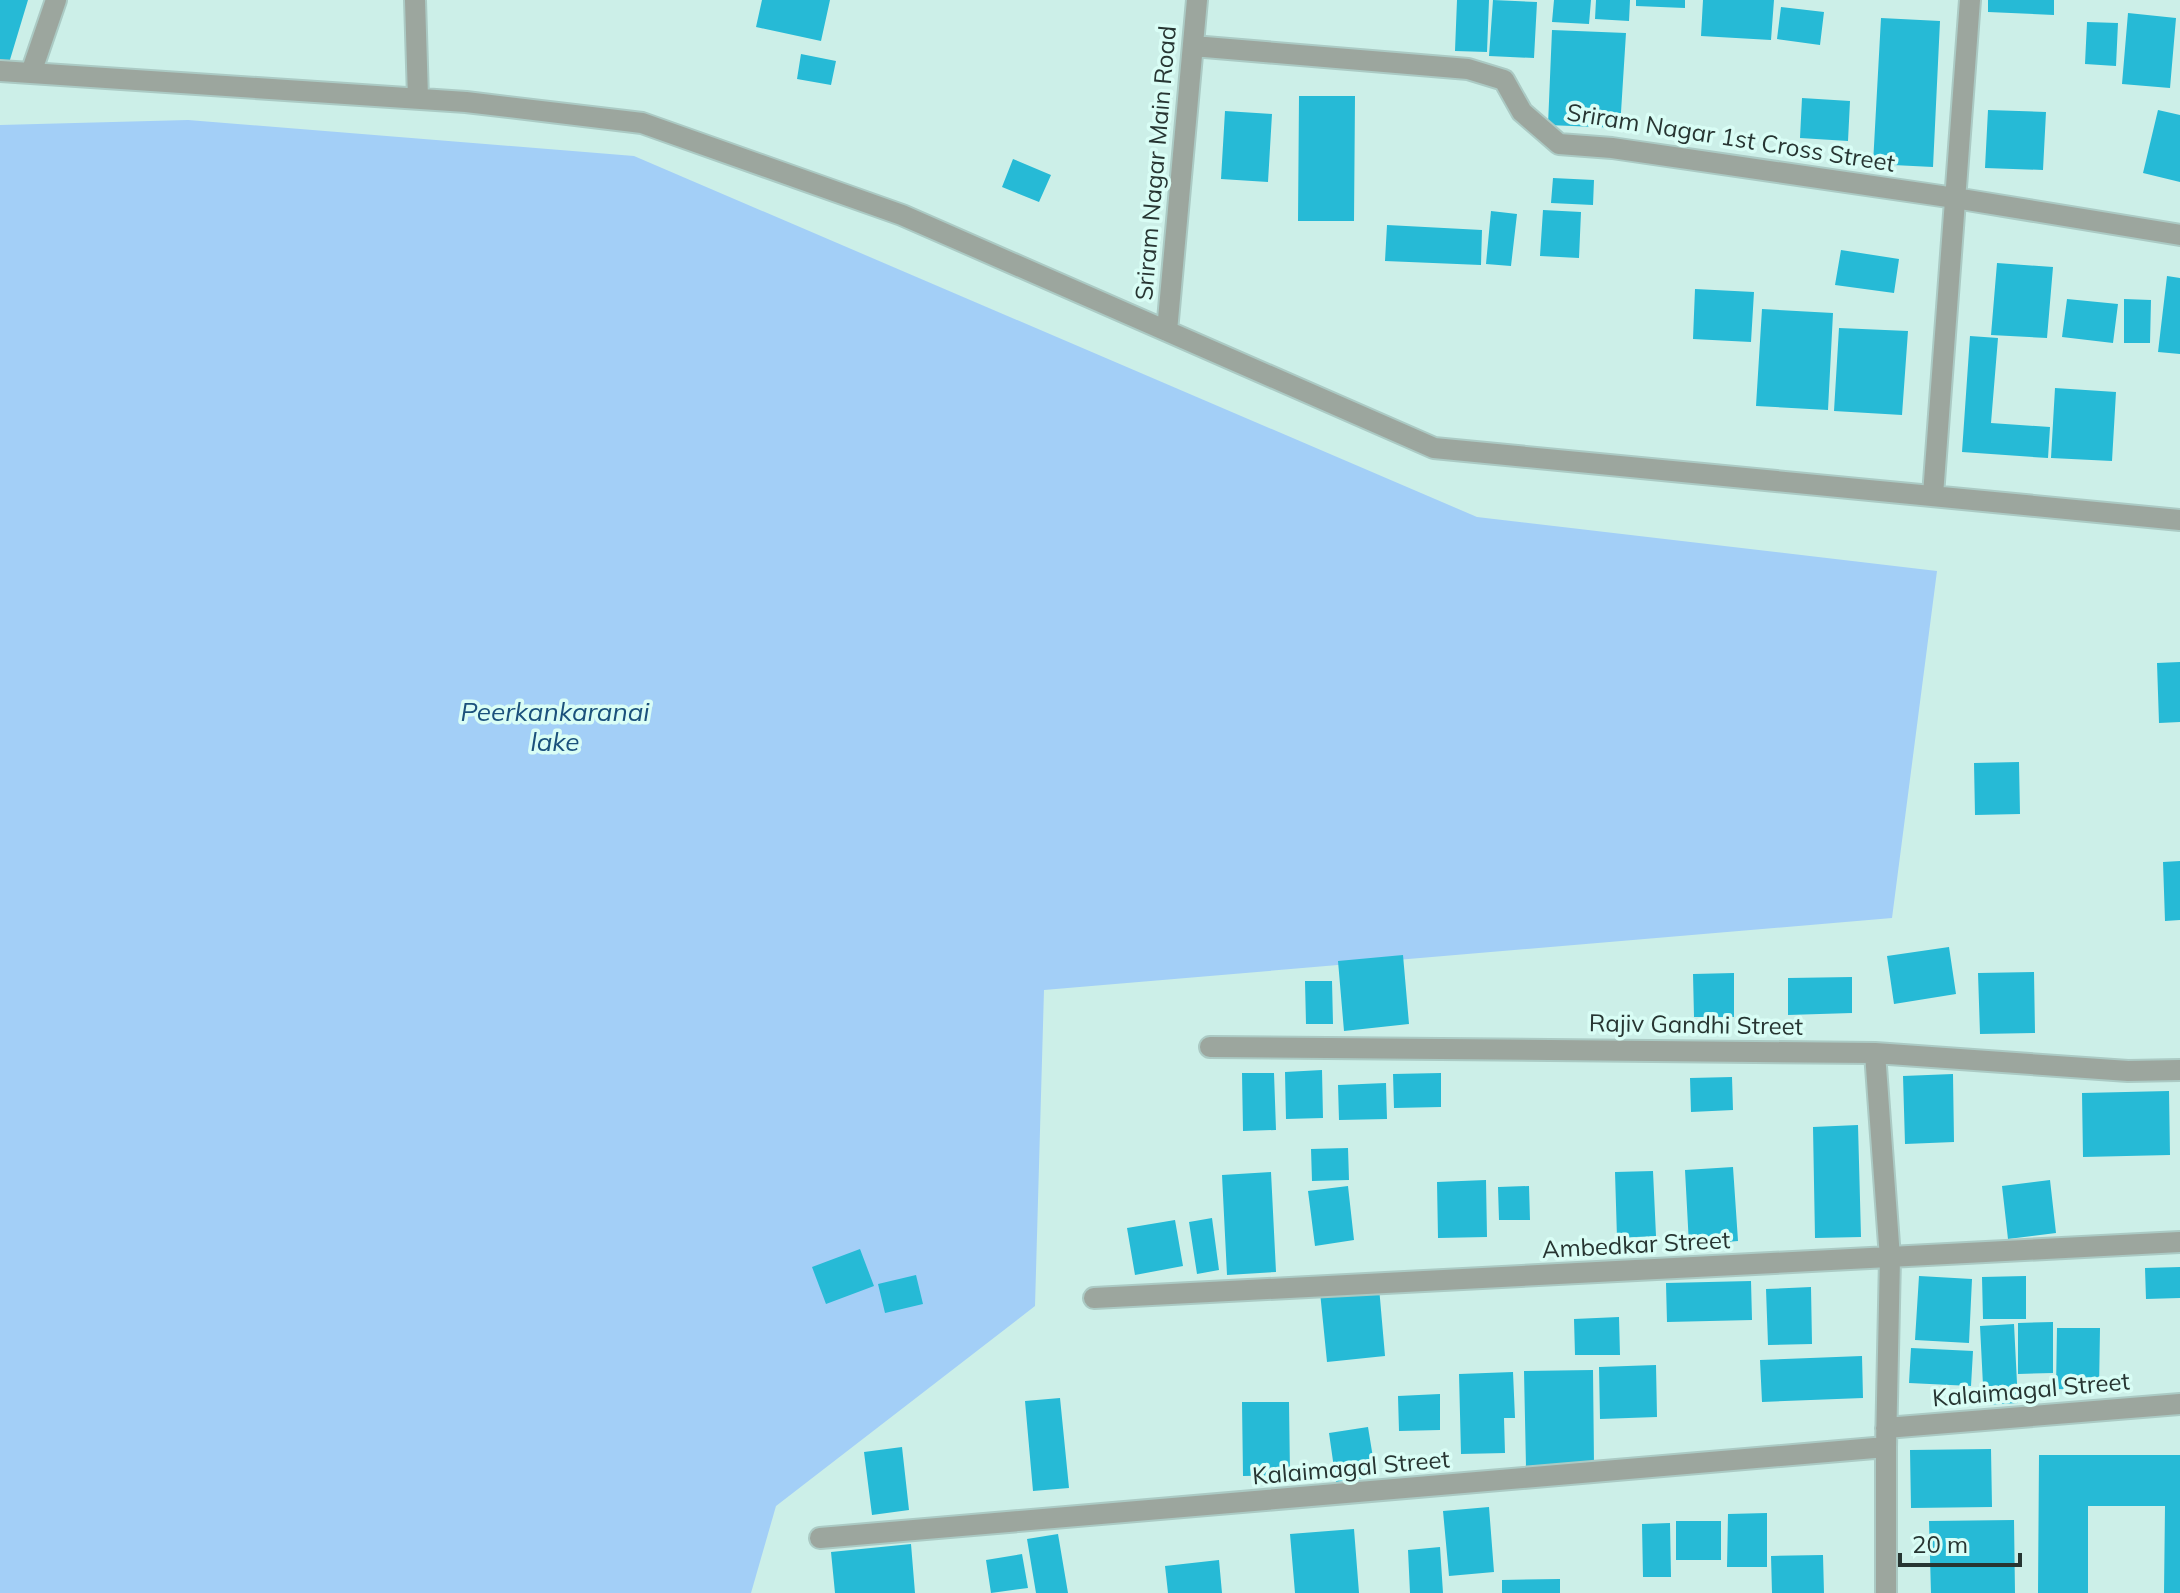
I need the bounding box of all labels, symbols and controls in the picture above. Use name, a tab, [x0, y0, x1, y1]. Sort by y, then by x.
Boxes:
street label: Sriram Nagar Main Road	[1128, 24, 1182, 302]
street label: Sriram Nagar 1st Cross Street	[1565, 96, 1897, 178]
water label: Peerkankaranai lake	[461, 695, 650, 758]
street label: Rajiv Gandhi Street	[1589, 1007, 1803, 1041]
street label: Ambedkar Street	[1541, 1224, 1731, 1264]
street label: Kalaimagal Street	[1931, 1365, 2131, 1413]
street label: Kalaimagal Street	[1251, 1443, 1451, 1491]
scale bar	[1900, 1517, 2020, 1567]
text: 20 m	[1912, 1529, 1968, 1559]

